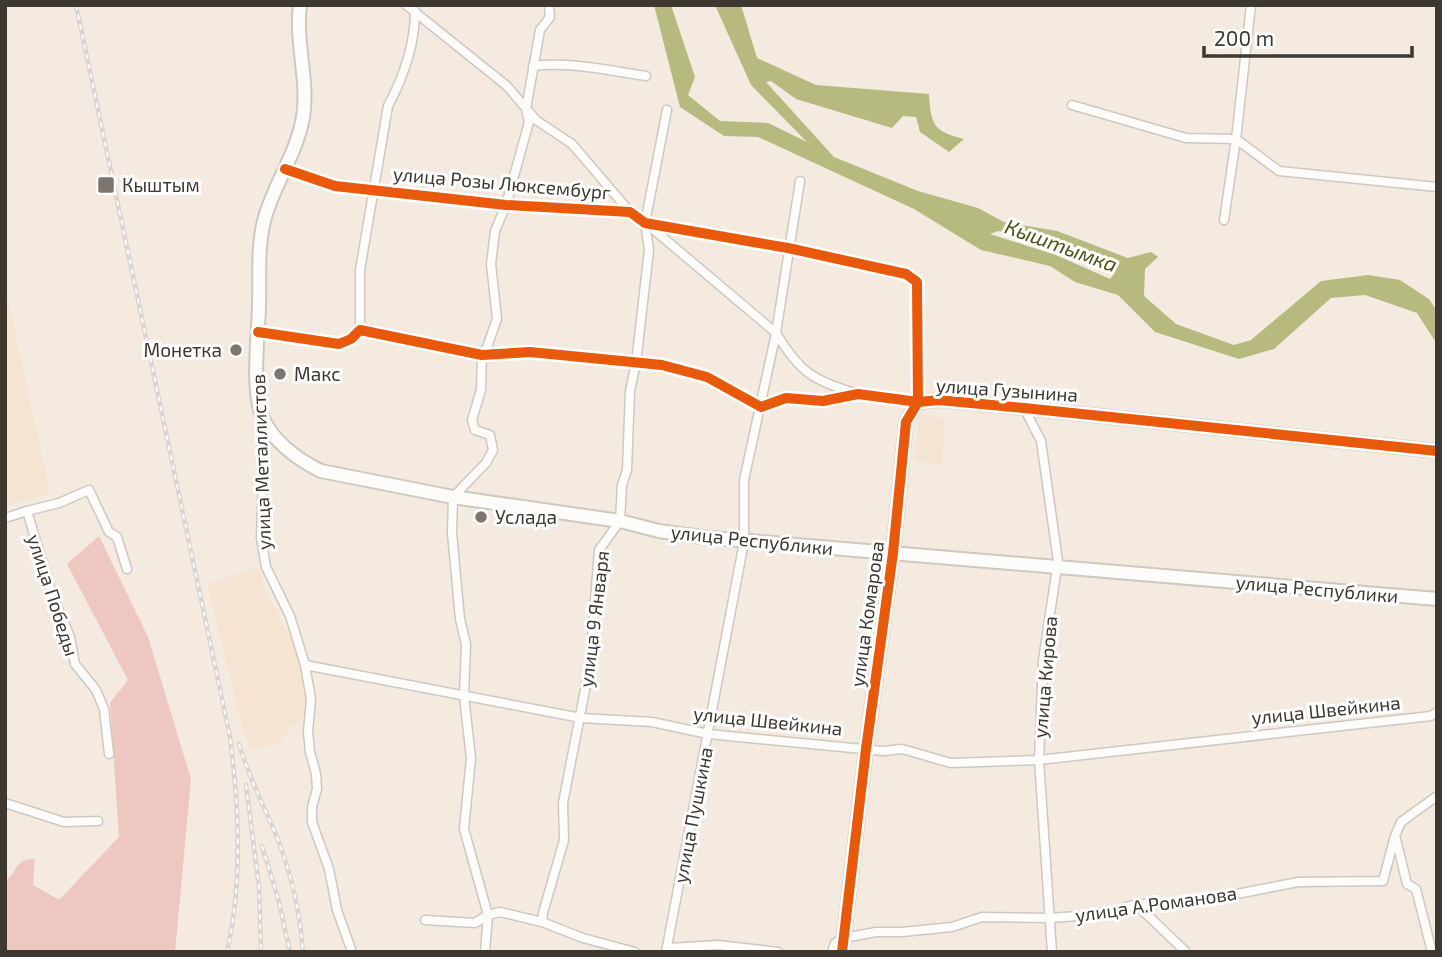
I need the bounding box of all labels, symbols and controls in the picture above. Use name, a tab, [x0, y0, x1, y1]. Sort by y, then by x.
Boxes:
scale bar	[1204, 14, 1412, 58]
text: 200 m	[1214, 25, 1274, 50]
street label: улица Розы Люксембург	[392, 162, 612, 204]
place label: Кыштым	[122, 173, 200, 196]
marker: Кыштым	[96, 175, 116, 195]
water label: Кыштымка	[1002, 213, 1121, 276]
place label: Монетка	[144, 338, 222, 361]
marker: Монетка	[228, 342, 244, 358]
place label: Макс	[294, 362, 341, 385]
marker: Макс	[272, 366, 288, 382]
street label: улица Гузынина	[935, 373, 1079, 407]
street label: улица Металлистов	[246, 374, 276, 550]
place label: Услада	[495, 505, 557, 528]
marker: Услада	[473, 509, 489, 525]
street label: улица Республики	[670, 520, 834, 560]
street label: улица Победы	[22, 531, 84, 659]
street label: улица Комарова	[845, 540, 889, 688]
street label: улица 9 Января	[574, 549, 614, 689]
street label: улица Республики	[1235, 570, 1399, 608]
street label: улица Кирова	[1028, 615, 1062, 739]
street label: улица Швейкина	[1250, 690, 1402, 730]
street label: улица Швейкина	[692, 701, 844, 741]
street label: улица Пушкина	[668, 745, 718, 885]
street label: улица А.Романова	[1074, 881, 1238, 927]

